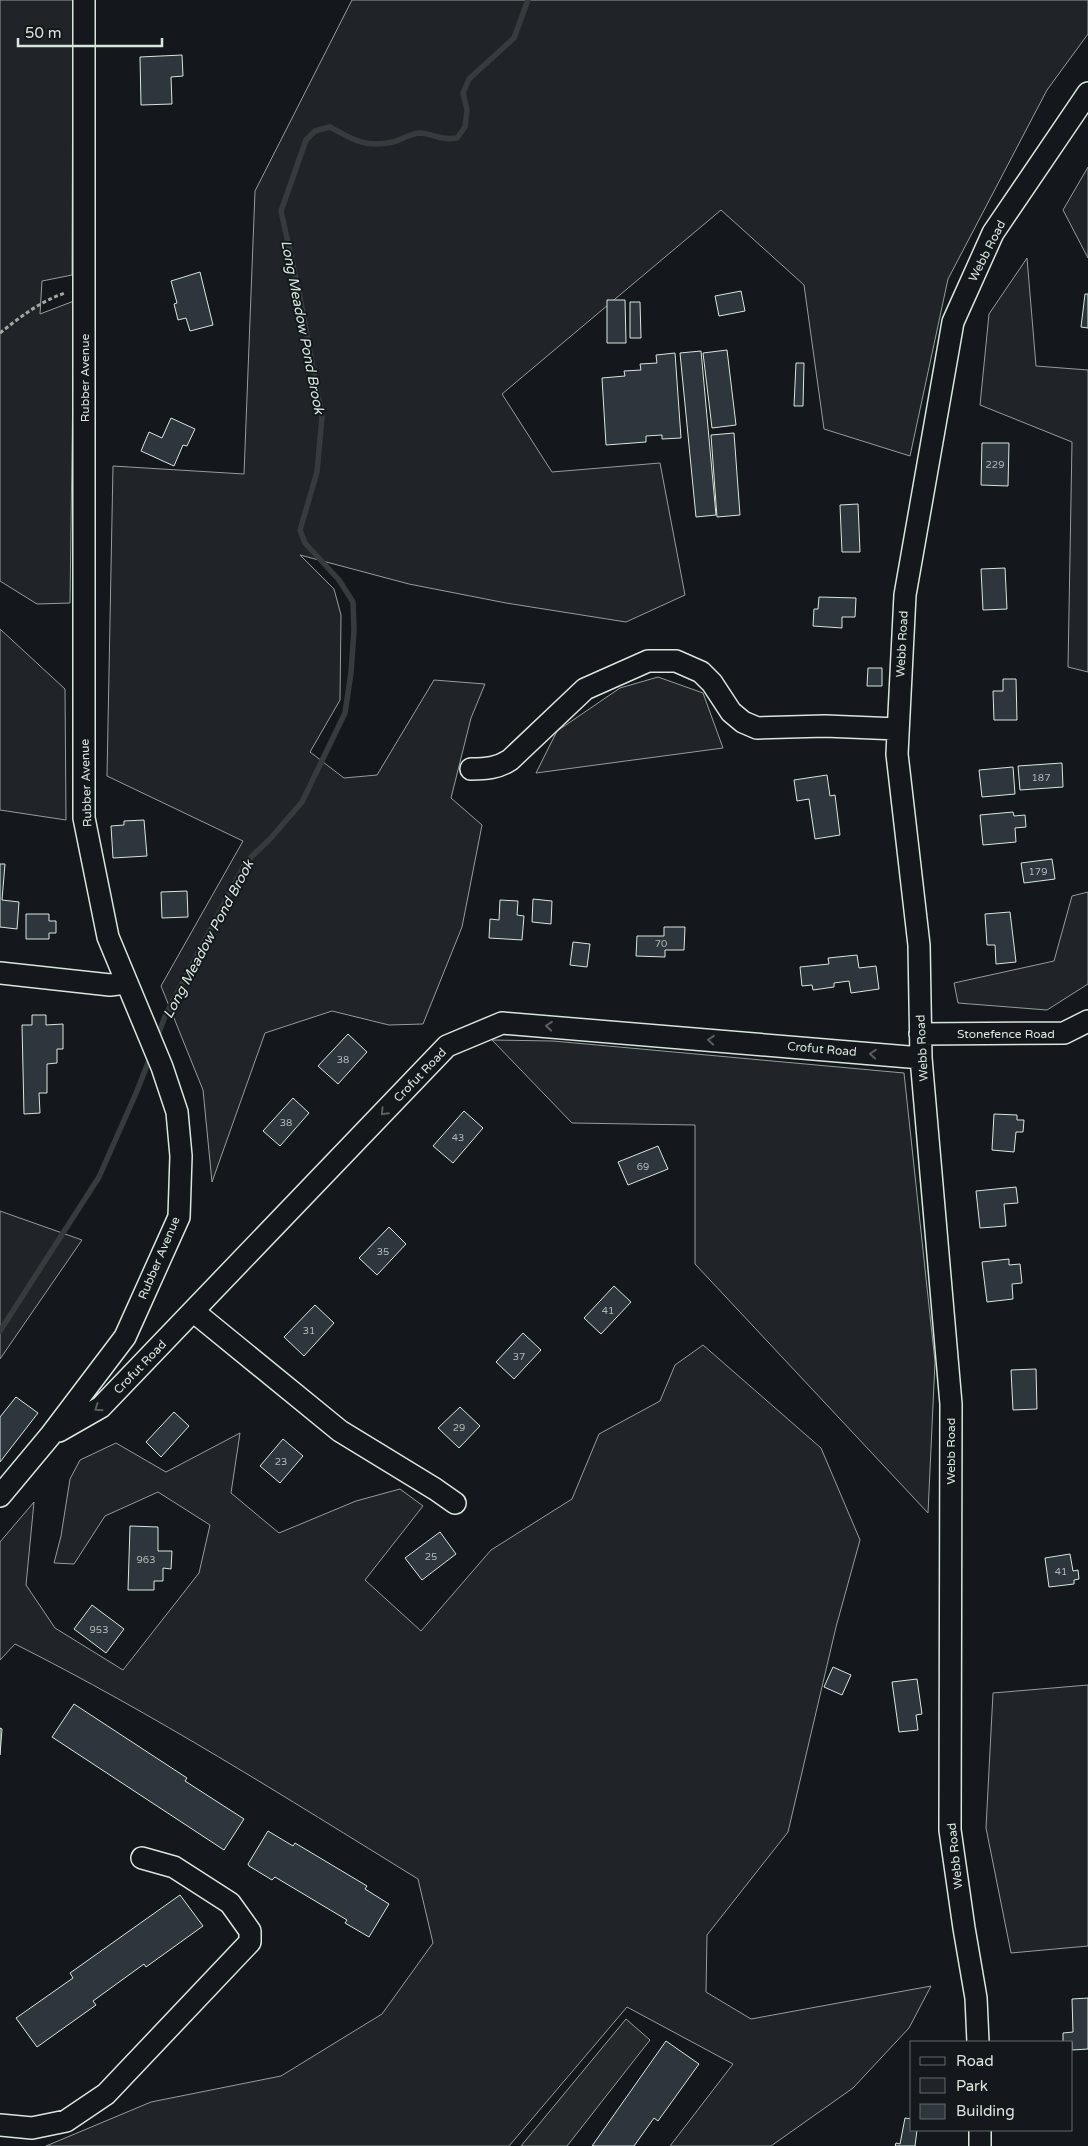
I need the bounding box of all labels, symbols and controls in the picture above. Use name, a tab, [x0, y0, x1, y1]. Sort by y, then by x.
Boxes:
scale bar	[18, 15, 161, 47]
text: 50 m	[25, 24, 62, 42]
street label: Webb Road	[966, 218, 1008, 284]
water label: Long Meadow Pond Brook	[277, 239, 328, 417]
street label: Rubber Avenue	[78, 334, 92, 422]
house number: 229	[986, 459, 1004, 471]
street label: Webb Road	[893, 610, 911, 678]
street label: Rubber Avenue	[77, 738, 95, 827]
house number: 187	[1032, 772, 1050, 784]
water label: Long Meadow Pond Brook	[159, 856, 258, 1021]
house number: 179	[1029, 866, 1047, 878]
house number: 70	[655, 938, 667, 950]
street label: Webb Road	[913, 1014, 931, 1082]
one-way arrow	[544, 1021, 552, 1032]
street label: Stonefence Road	[957, 1027, 1055, 1041]
one-way arrow	[706, 1035, 714, 1046]
street label: Crofut Road	[787, 1039, 857, 1059]
street label: Crofut Road	[391, 1045, 449, 1105]
one-way arrow	[868, 1048, 876, 1059]
house number: 38	[337, 1054, 349, 1066]
one-way arrow	[381, 1106, 390, 1115]
house number: 38	[280, 1117, 292, 1129]
house number: 43	[452, 1132, 464, 1144]
house number: 69	[637, 1161, 649, 1173]
street label: Rubber Avenue	[135, 1214, 183, 1301]
house number: 35	[377, 1246, 389, 1258]
house number: 41	[602, 1305, 614, 1317]
house number: 31	[303, 1325, 315, 1337]
street label: Crofut Road	[111, 1337, 169, 1397]
house number: 37	[513, 1351, 525, 1363]
one-way arrow	[94, 1402, 104, 1411]
street label: Webb Road	[944, 1418, 958, 1484]
house number: 29	[453, 1422, 465, 1434]
house number: 23	[275, 1456, 287, 1468]
house number: 25	[425, 1551, 437, 1563]
house number: 963	[137, 1554, 155, 1566]
house number: 41	[1055, 1566, 1067, 1578]
house number: 953	[90, 1624, 108, 1636]
street label: Webb Road	[945, 1822, 965, 1890]
legend	[910, 2041, 1073, 2131]
text: Road	[956, 2052, 994, 2070]
text: Park	[956, 2077, 988, 2095]
text: Building	[956, 2102, 1015, 2120]

